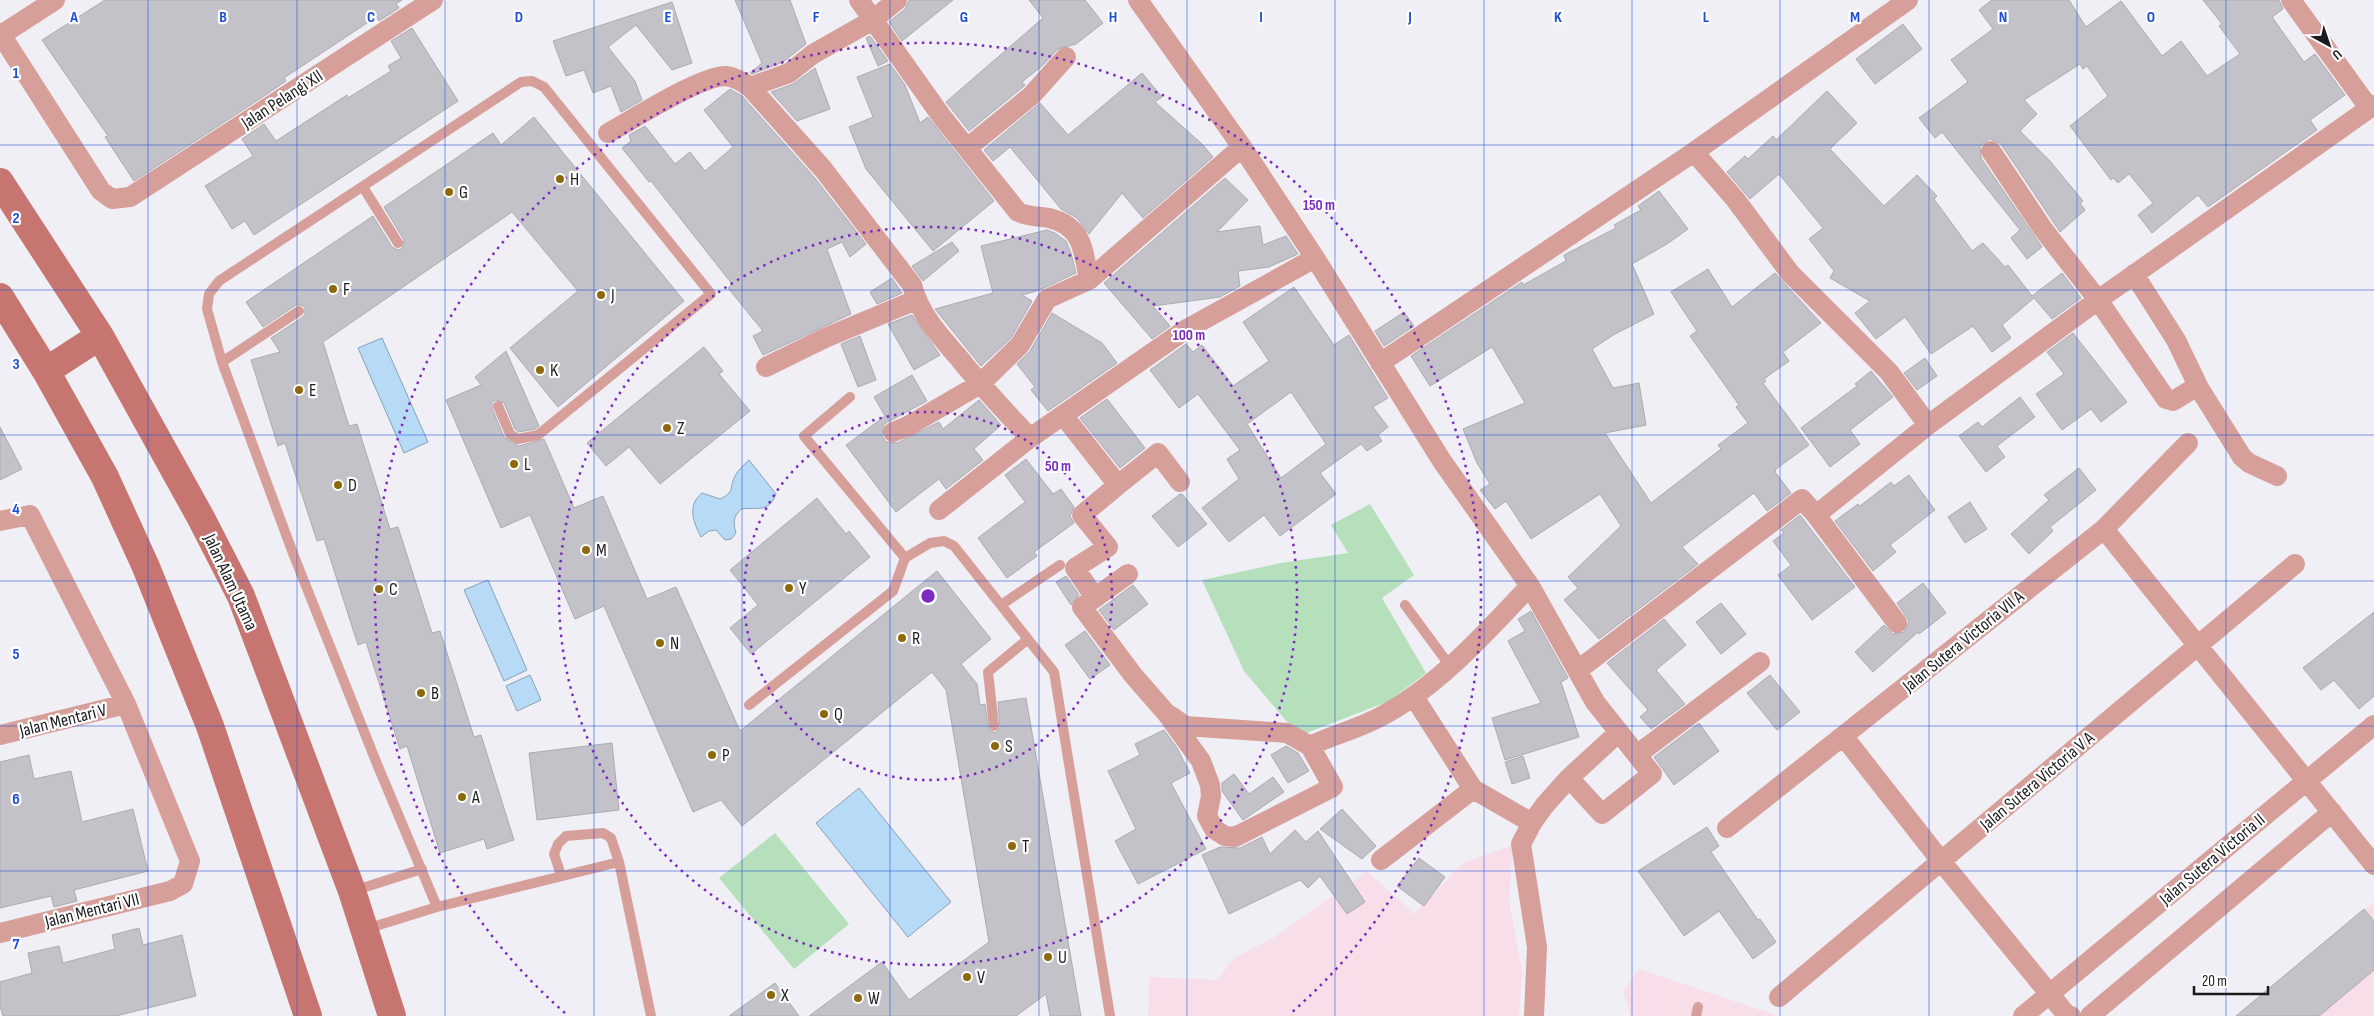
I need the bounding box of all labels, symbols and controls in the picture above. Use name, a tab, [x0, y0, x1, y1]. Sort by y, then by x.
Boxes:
text: A	[69, 8, 78, 27]
text: B	[219, 8, 227, 27]
text: C	[367, 8, 375, 27]
text: D	[515, 8, 523, 27]
text: E	[665, 8, 672, 27]
text: F	[813, 8, 820, 27]
text: G	[960, 8, 968, 27]
text: H	[1109, 8, 1117, 27]
text: I	[1259, 8, 1263, 27]
text: J	[1407, 8, 1412, 27]
text: K	[1554, 8, 1562, 27]
text: L	[1703, 8, 1710, 27]
text: M	[1850, 8, 1860, 27]
text: N	[1999, 8, 2007, 27]
text: O	[2147, 8, 2155, 27]
north arrow	[2304, 20, 2354, 70]
text: U	[2329, 46, 2345, 63]
text: 1	[13, 64, 20, 83]
street label: Jalan Pelangi XII	[237, 65, 327, 134]
place label: H	[570, 169, 579, 190]
marker: H	[554, 173, 566, 185]
place label: G	[459, 182, 468, 203]
marker: G	[443, 186, 455, 198]
text: 150 m	[1303, 196, 1335, 215]
text: 2	[12, 209, 20, 228]
place label: F	[343, 279, 350, 300]
marker: F	[327, 283, 339, 295]
place label: J	[610, 285, 615, 306]
marker: J	[595, 289, 607, 301]
text: 100 m	[1173, 326, 1205, 345]
text: 3	[12, 355, 20, 374]
place label: K	[550, 360, 559, 381]
marker: K	[534, 364, 546, 376]
place label: E	[309, 380, 316, 401]
marker: E	[293, 384, 305, 396]
place label: Z	[677, 418, 685, 439]
marker: Z	[661, 422, 673, 434]
place label: L	[524, 454, 531, 475]
text: 50 m	[1045, 457, 1071, 476]
marker: L	[508, 458, 520, 470]
place label: D	[348, 475, 357, 496]
marker: D	[332, 479, 344, 491]
text: 4	[12, 500, 20, 519]
street label: Jalan Alam Utama	[199, 530, 262, 634]
place label: M	[596, 540, 607, 561]
marker: M	[580, 544, 592, 556]
place label: Y	[799, 578, 807, 599]
place label: C	[389, 579, 398, 600]
marker: Y	[783, 582, 795, 594]
marker: C	[373, 583, 385, 595]
street label: Jalan Sutera Victoria VII A	[1898, 586, 2028, 697]
centre of rings	[919, 587, 937, 605]
place label: R	[912, 628, 920, 649]
marker: R	[896, 632, 908, 644]
place label: N	[670, 633, 679, 654]
marker: N	[654, 637, 666, 649]
text: 5	[12, 645, 20, 664]
place label: B	[431, 683, 439, 704]
marker: B	[415, 687, 427, 699]
street label: Jalan Mentari V	[16, 700, 109, 742]
place label: Q	[834, 704, 843, 725]
marker: Q	[818, 708, 830, 720]
street label: Jalan Sutera Victoria V A	[1975, 727, 2099, 836]
place label: S	[1005, 736, 1013, 757]
marker: S	[989, 740, 1001, 752]
place label: P	[722, 745, 730, 766]
marker: P	[706, 749, 718, 761]
place label: A	[471, 787, 480, 808]
text: 6	[12, 790, 20, 809]
marker: A	[456, 791, 468, 803]
street label: Jalan Sutera Victoria II	[2155, 809, 2269, 910]
place label: T	[1022, 836, 1029, 857]
marker: T	[1006, 840, 1018, 852]
street label: Jalan Mentari VII	[42, 889, 141, 933]
text: 7	[13, 935, 20, 954]
place label: U	[1058, 947, 1067, 968]
marker: U	[1042, 951, 1054, 963]
scale bar	[2194, 964, 2268, 996]
place label: V	[977, 967, 985, 988]
marker: V	[961, 971, 973, 983]
text: 20 m	[2202, 972, 2227, 991]
place label: X	[780, 985, 789, 1006]
place label: W	[868, 988, 880, 1009]
marker: X	[765, 989, 777, 1001]
marker: W	[852, 992, 864, 1004]

